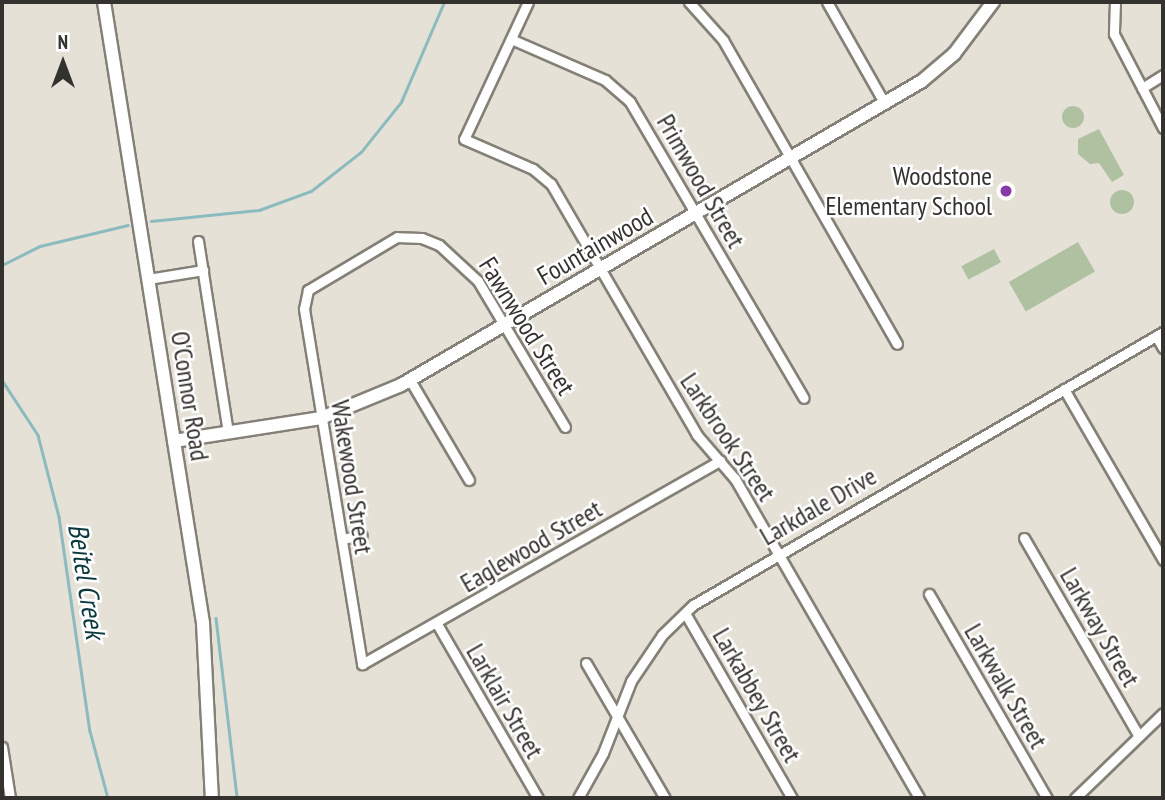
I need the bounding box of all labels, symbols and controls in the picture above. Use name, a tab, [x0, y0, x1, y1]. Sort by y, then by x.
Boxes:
north arrow	[28, 28, 98, 98]
text: N	[58, 30, 68, 54]
street label: Primwood Street	[650, 109, 752, 253]
place label: Woodstone Elementary School	[825, 160, 992, 222]
marker: Woodstone Elementary School	[998, 183, 1014, 199]
street label: Fountainwood	[532, 200, 658, 292]
street label: Fawnwood Street	[472, 252, 582, 400]
street label: O'Connor Road	[164, 329, 216, 463]
street label: Larkbrook Street	[674, 367, 782, 507]
street label: Wakewood Street	[324, 398, 380, 556]
street label: Larkdale Drive	[754, 460, 882, 552]
street label: Eaglewood Street	[455, 493, 607, 599]
water label: Beitel Creek	[61, 521, 113, 641]
street label: Larkway Street	[1053, 562, 1147, 692]
street label: Larkwalk Street	[958, 618, 1054, 754]
street label: Larkabbey Street	[706, 622, 808, 768]
street label: Larklair Street	[460, 638, 550, 764]

